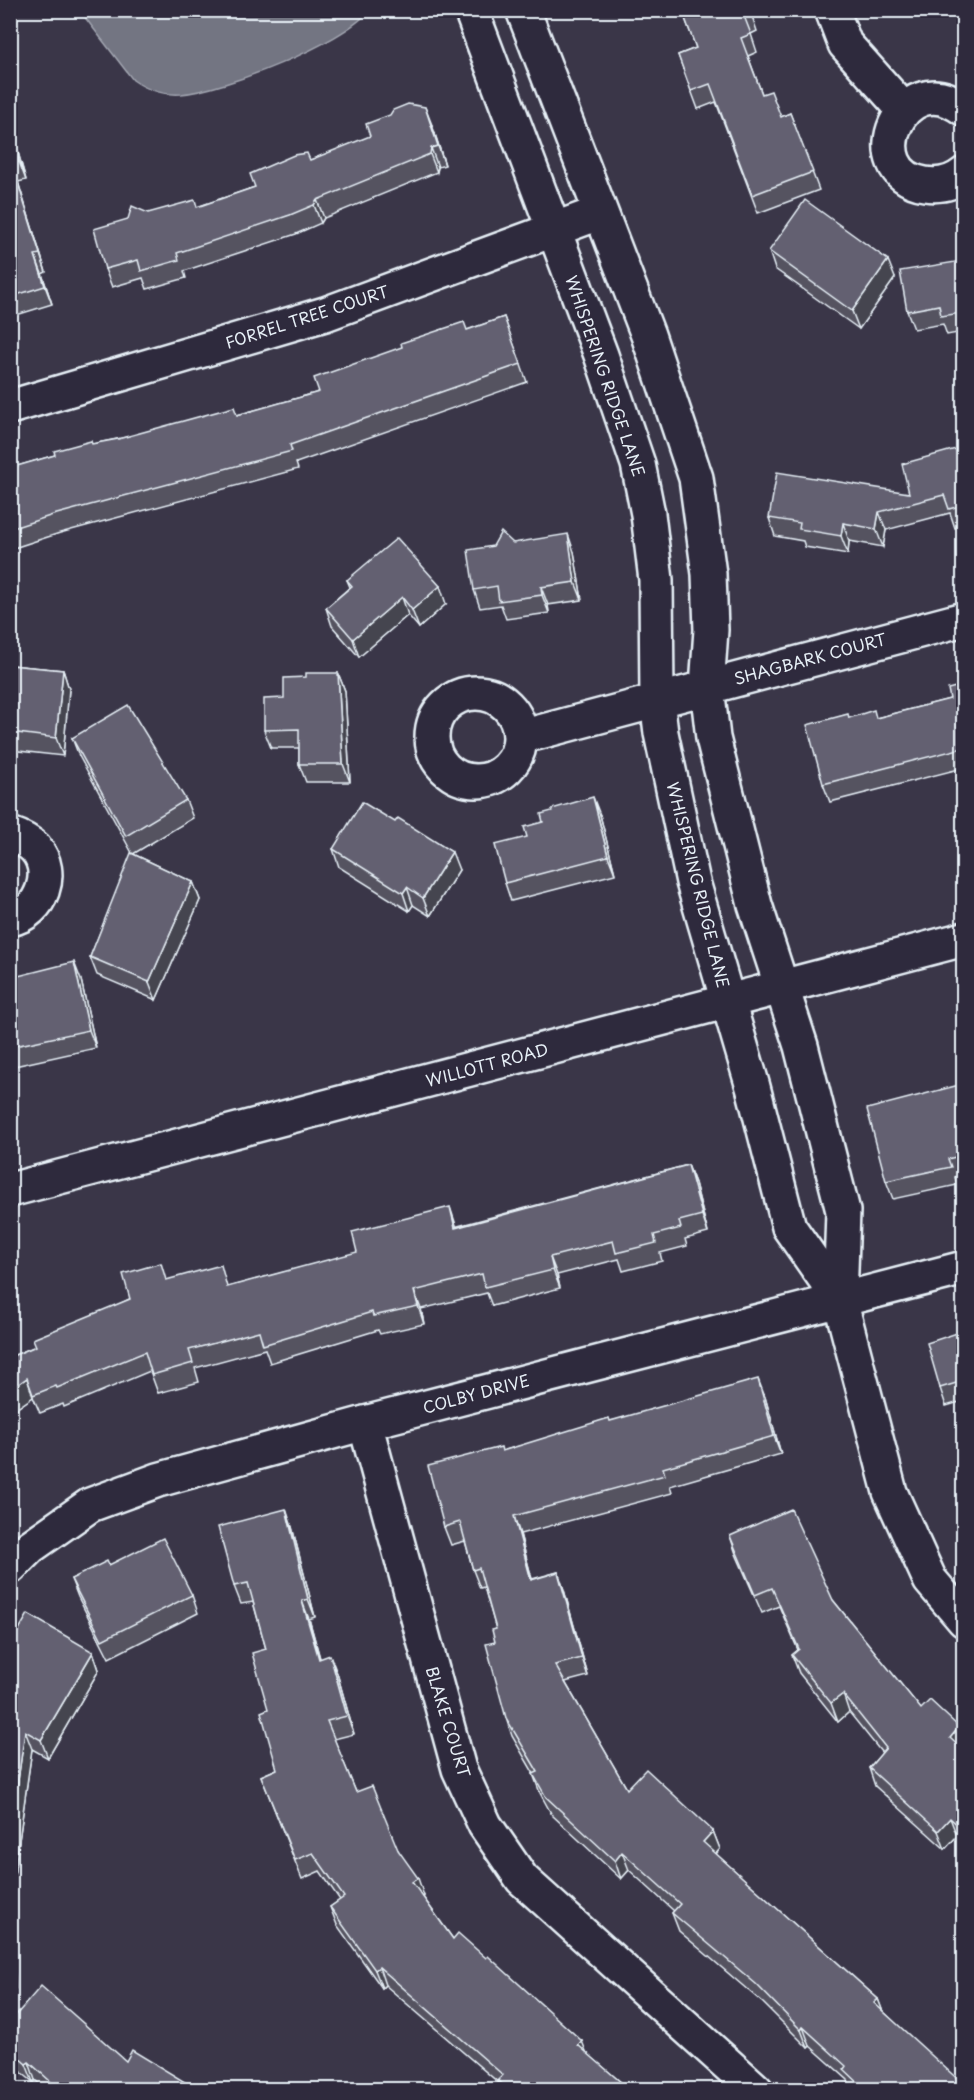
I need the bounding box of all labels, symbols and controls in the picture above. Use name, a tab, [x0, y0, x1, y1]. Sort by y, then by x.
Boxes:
street label: WHISPERING RIDGE LANE	[560, 272, 652, 480]
street label: FORREL TREE COURT	[222, 278, 392, 354]
street label: SHAGBARK COURT	[731, 626, 889, 690]
street label: WHISPERING RIDGE LANE	[662, 779, 736, 990]
street label: WILLOTT ROAD	[423, 1036, 551, 1092]
street label: COLBY DRIVE	[420, 1367, 532, 1419]
street label: BLAKE COURT	[421, 1663, 477, 1780]

